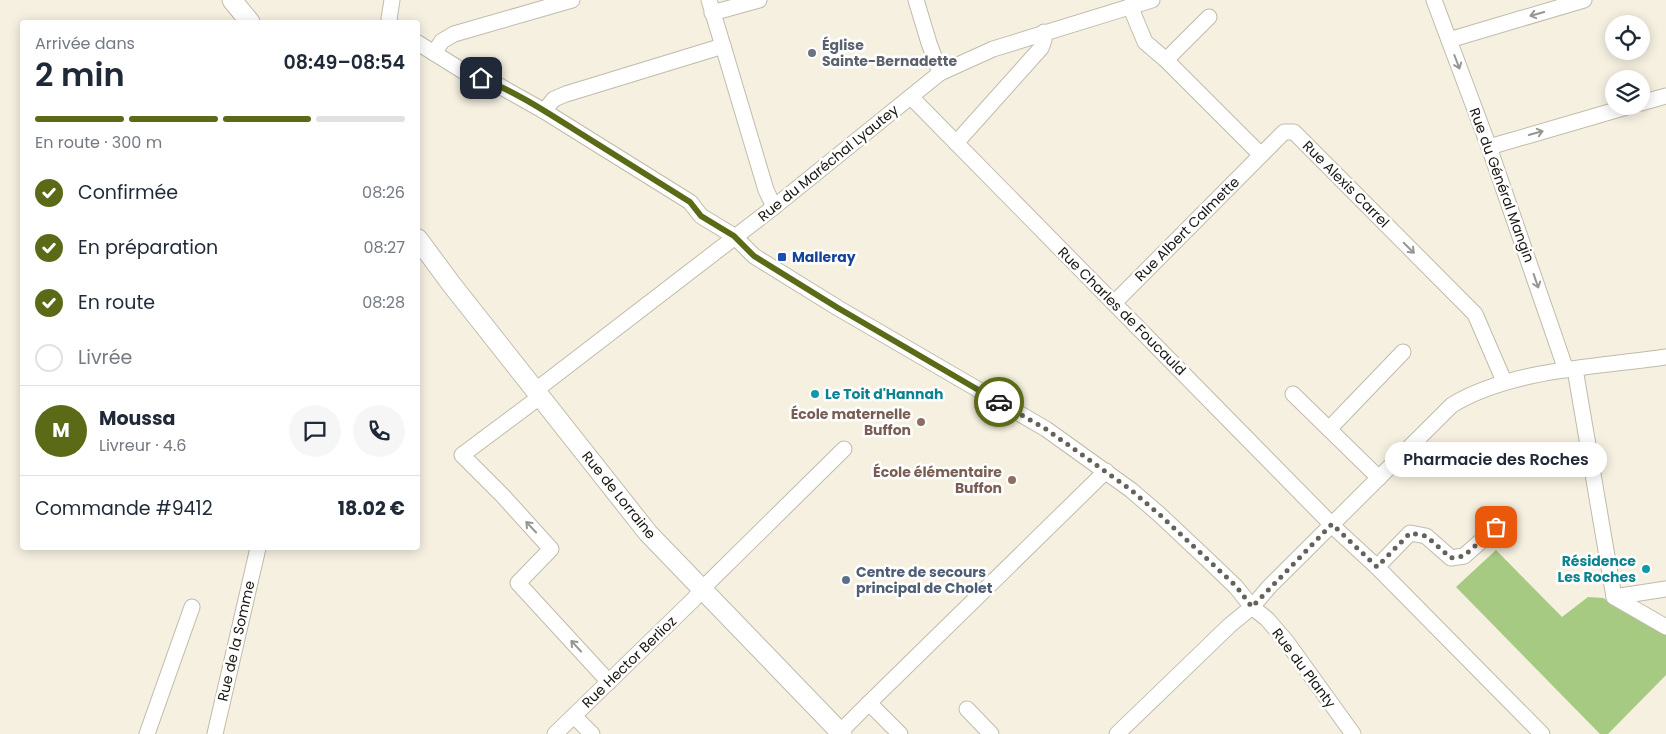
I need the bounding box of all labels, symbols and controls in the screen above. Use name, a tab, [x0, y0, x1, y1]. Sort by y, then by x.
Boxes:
one-way arrow	[1529, 9, 1545, 19]
map controls	[1605, 15, 1650, 115]
button: locate	[1605, 15, 1650, 60]
text: Arrivée dans	[35, 32, 135, 55]
place label: Église Sainte-Bernadette	[822, 35, 957, 71]
marker: Église Sainte-Bernadette	[806, 47, 818, 59]
text: 08:49–08:54	[283, 49, 405, 76]
text: 2 min	[35, 52, 125, 97]
one-way arrow	[1453, 54, 1462, 69]
pin	[460, 57, 502, 99]
icon: home	[467, 64, 495, 92]
button: layers	[1605, 70, 1650, 115]
street label: Rue du Maréchal Lyautey	[753, 100, 903, 226]
street label: Rue du Général Mangin	[1465, 105, 1539, 265]
one-way arrow	[1528, 128, 1544, 138]
text: En route · 300 m	[35, 131, 162, 154]
street label: Rue Alexis Carrel	[1298, 136, 1394, 232]
street label: Rue Albert Calmette	[1130, 172, 1244, 286]
icon: check	[35, 179, 63, 207]
text: Confirmée	[78, 179, 178, 206]
text: 08:26	[362, 181, 405, 204]
icon: check	[35, 234, 63, 262]
text: En préparation	[78, 234, 218, 261]
text: 08:27	[364, 236, 405, 259]
street label: Rue Charles de Foucauld	[1053, 242, 1191, 380]
one-way arrow	[1403, 242, 1415, 254]
place label: Malleray	[792, 247, 856, 267]
marker: Malleray	[776, 251, 788, 263]
one-way arrow	[1532, 273, 1541, 288]
icon: check	[35, 289, 63, 317]
text: En route	[78, 289, 155, 316]
text: 08:28	[362, 291, 405, 314]
text: Livrée	[78, 344, 132, 371]
courier	[974, 377, 1024, 427]
place label: Le Toit d'Hannah	[825, 384, 943, 404]
marker: Le Toit d'Hannah	[809, 388, 821, 400]
icon: car	[985, 388, 1013, 416]
place label: École maternelle Buffon	[791, 404, 911, 440]
text: Moussa	[99, 405, 175, 432]
button: chat	[289, 405, 341, 457]
button: phone	[353, 405, 405, 457]
marker: École maternelle Buffon	[915, 416, 927, 428]
text: M	[52, 417, 70, 444]
text: Livreur · 4.6	[99, 434, 186, 457]
callout: Pharmacie des Roches	[1385, 442, 1607, 477]
street label: Rue de Lorraine	[577, 447, 661, 543]
text: Pharmacie des Roches	[1403, 448, 1589, 471]
place label: École élémentaire Buffon	[873, 462, 1002, 498]
marker: École élémentaire Buffon	[1006, 474, 1018, 486]
text: Commande #9412	[35, 495, 213, 522]
text: 18.02 €	[338, 495, 405, 522]
pin	[1475, 506, 1517, 548]
icon: bag	[1482, 513, 1510, 541]
one-way arrow	[526, 521, 537, 534]
place label: Résidence Les Roches	[1558, 551, 1636, 587]
place label: Centre de secours principal de Cholet	[856, 562, 993, 598]
marker: Résidence Les Roches	[1640, 563, 1652, 575]
marker: Centre de secours principal de Cholet	[840, 574, 852, 586]
street label: Rue de la Somme	[212, 578, 260, 703]
street label: Rue Hector Berlioz	[577, 612, 681, 712]
street label: Rue du Planty	[1267, 624, 1341, 712]
one-way arrow	[570, 640, 582, 652]

